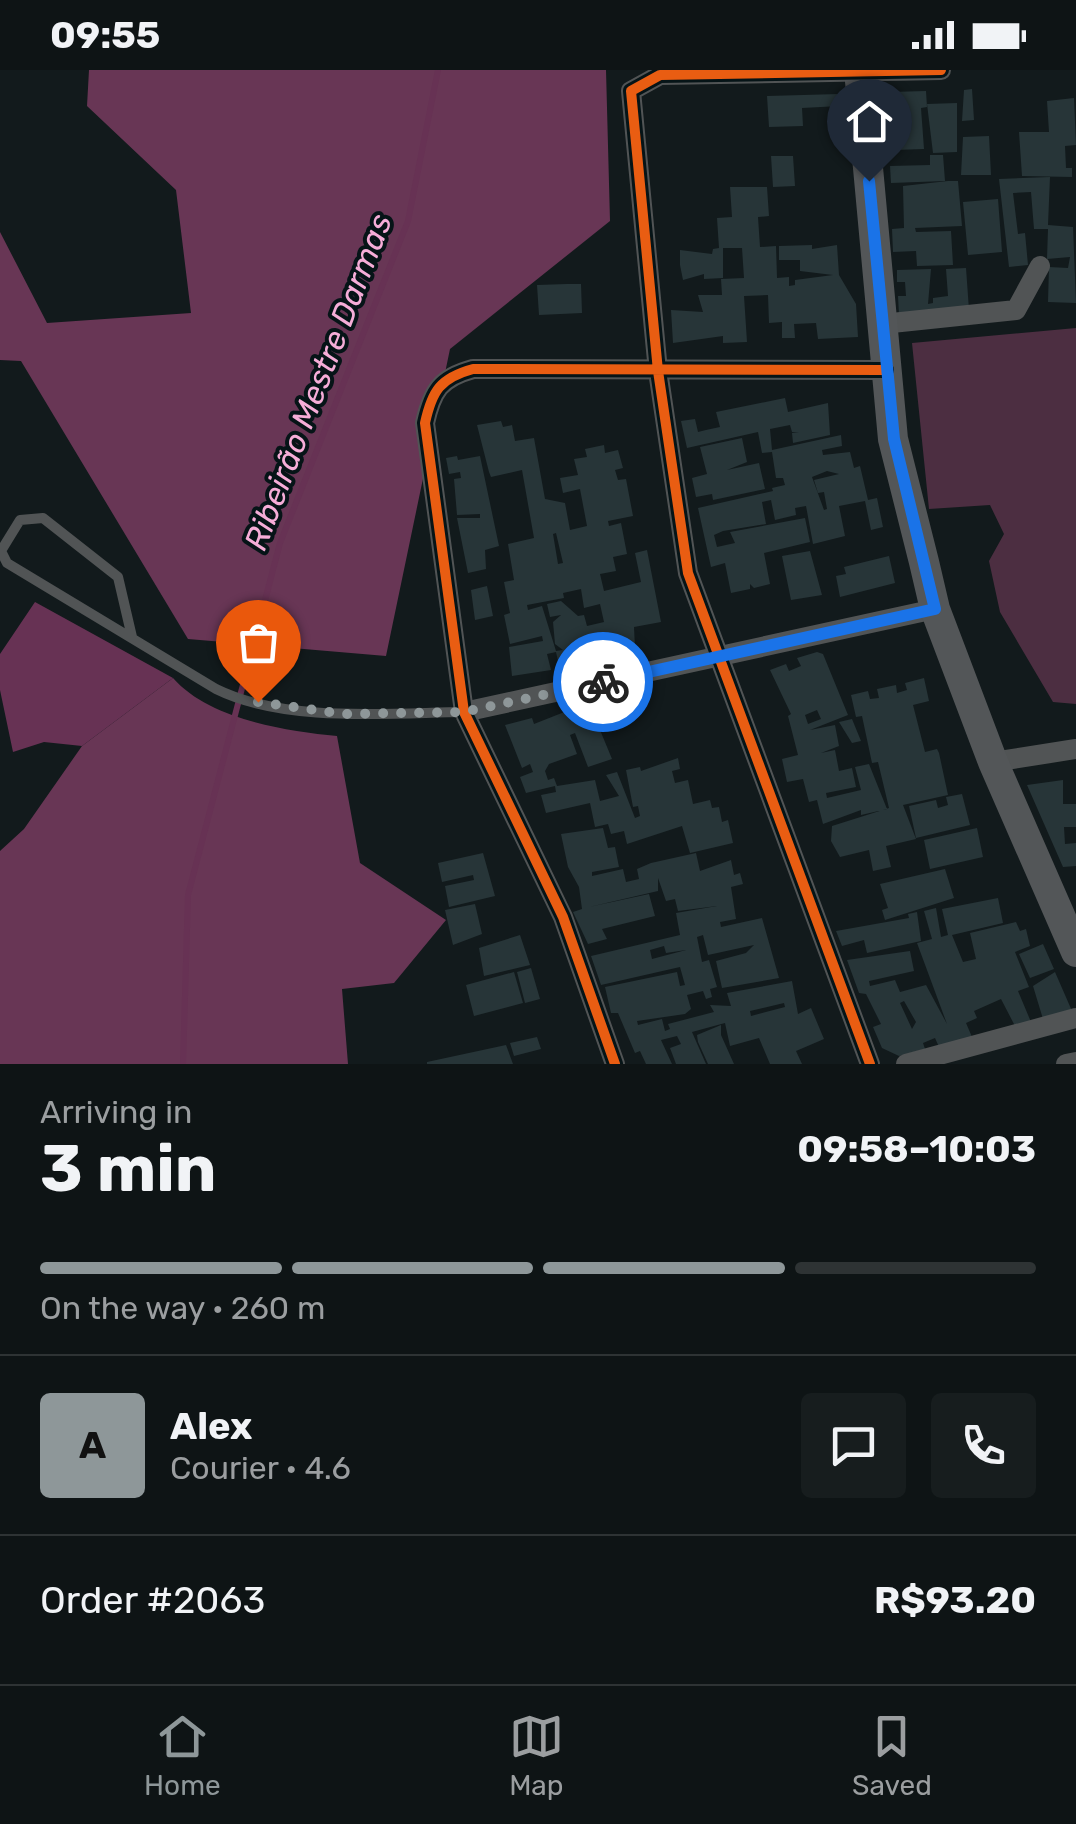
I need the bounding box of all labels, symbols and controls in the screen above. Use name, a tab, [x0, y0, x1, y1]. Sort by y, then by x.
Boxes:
text: 09:55	[50, 12, 160, 58]
pin	[827, 79, 912, 182]
icon: home	[842, 94, 897, 149]
water label: Ribeirão Mestre Darmas	[236, 208, 400, 556]
pin	[216, 600, 301, 703]
icon: bag	[231, 615, 286, 670]
courier	[553, 632, 653, 732]
icon: bike	[576, 655, 631, 710]
text: Arriving in	[40, 1093, 192, 1131]
text: 09:58–10:03	[797, 1126, 1036, 1172]
text: 3 min	[40, 1130, 217, 1207]
text: On the way · 260 m	[40, 1289, 325, 1327]
button: chat	[801, 1393, 906, 1498]
button: phone	[931, 1393, 1036, 1498]
text: Alex	[170, 1403, 252, 1449]
text: A	[79, 1422, 106, 1468]
text: Courier · 4.6	[170, 1449, 351, 1487]
text: Order #2063	[40, 1577, 265, 1623]
text: R$93.20	[874, 1577, 1036, 1623]
tab: Home	[144, 1709, 221, 1802]
tab: Map	[509, 1709, 564, 1802]
tab: Saved	[852, 1709, 932, 1802]

